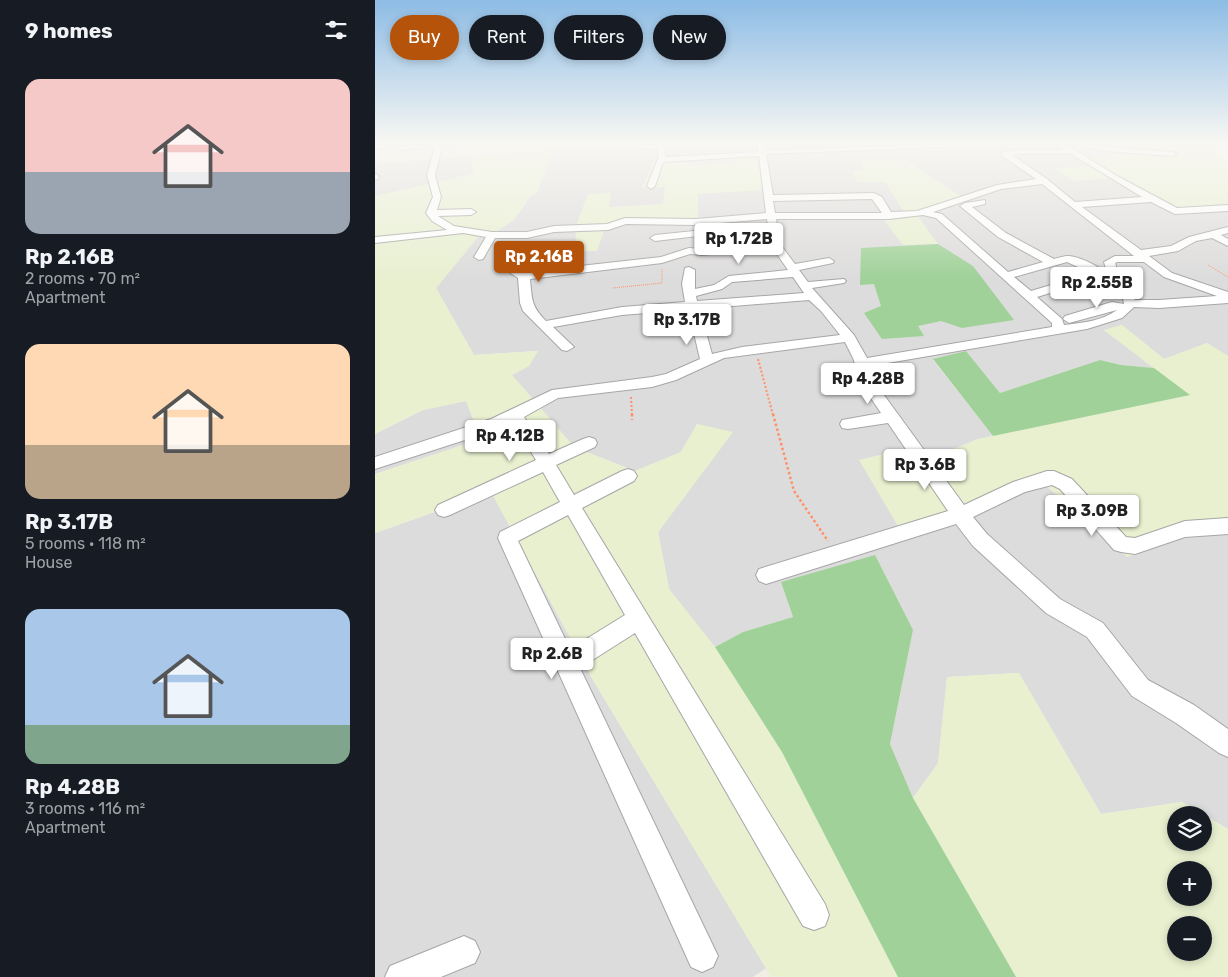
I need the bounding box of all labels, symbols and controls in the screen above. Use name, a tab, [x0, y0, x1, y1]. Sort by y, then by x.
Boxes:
chip: Buy	[390, 15, 459, 60]
chip: Rent	[469, 15, 544, 60]
chip: Filters	[554, 15, 643, 60]
chip: New	[653, 15, 726, 60]
icon: filters	[322, 16, 350, 44]
text: 9 homes	[25, 18, 113, 43]
icon: home	[143, 111, 233, 201]
pin: Rp 1.72B	[687, 222, 791, 265]
text: Rp 1.72B	[705, 229, 773, 248]
pin: Rp 2.16B	[487, 240, 591, 283]
text: Rp 2.16B	[25, 244, 114, 269]
text: Rp 2.16B	[505, 247, 573, 266]
pin: Rp 2.55B	[1045, 266, 1149, 309]
text: 2 rooms · 70 m²	[25, 269, 140, 288]
text: Rp 2.55B	[1061, 273, 1133, 292]
text: Apartment	[25, 288, 105, 307]
pin: Rp 3.17B	[635, 304, 739, 346]
text: Rp 3.17B	[654, 310, 721, 329]
pin: Rp 4.28B	[816, 362, 920, 405]
text: Rp 4.28B	[832, 369, 904, 388]
icon: home	[143, 376, 233, 466]
pin: Rp 4.12B	[458, 420, 562, 462]
text: Rp 4.12B	[476, 426, 544, 445]
pin: Rp 3.6B	[879, 448, 971, 491]
text: Rp 3.6B	[894, 455, 956, 474]
pin: Rp 3.09B	[1040, 494, 1144, 537]
text: Rp 3.09B	[1056, 501, 1128, 520]
text: Rp 3.17B	[25, 509, 113, 534]
text: 5 rooms · 118 m²	[25, 534, 146, 553]
text: House	[25, 553, 72, 572]
pin: Rp 2.6B	[506, 638, 598, 680]
icon: home	[143, 641, 233, 731]
text: Rp 2.6B	[521, 644, 583, 663]
text: Rp 4.28B	[25, 774, 120, 799]
text: 3 rooms · 116 m²	[25, 799, 145, 818]
map controls	[1167, 806, 1212, 961]
button: layers	[1167, 806, 1212, 851]
text: Apartment	[25, 818, 105, 837]
button: +	[1167, 861, 1212, 906]
button: −	[1167, 916, 1212, 961]

